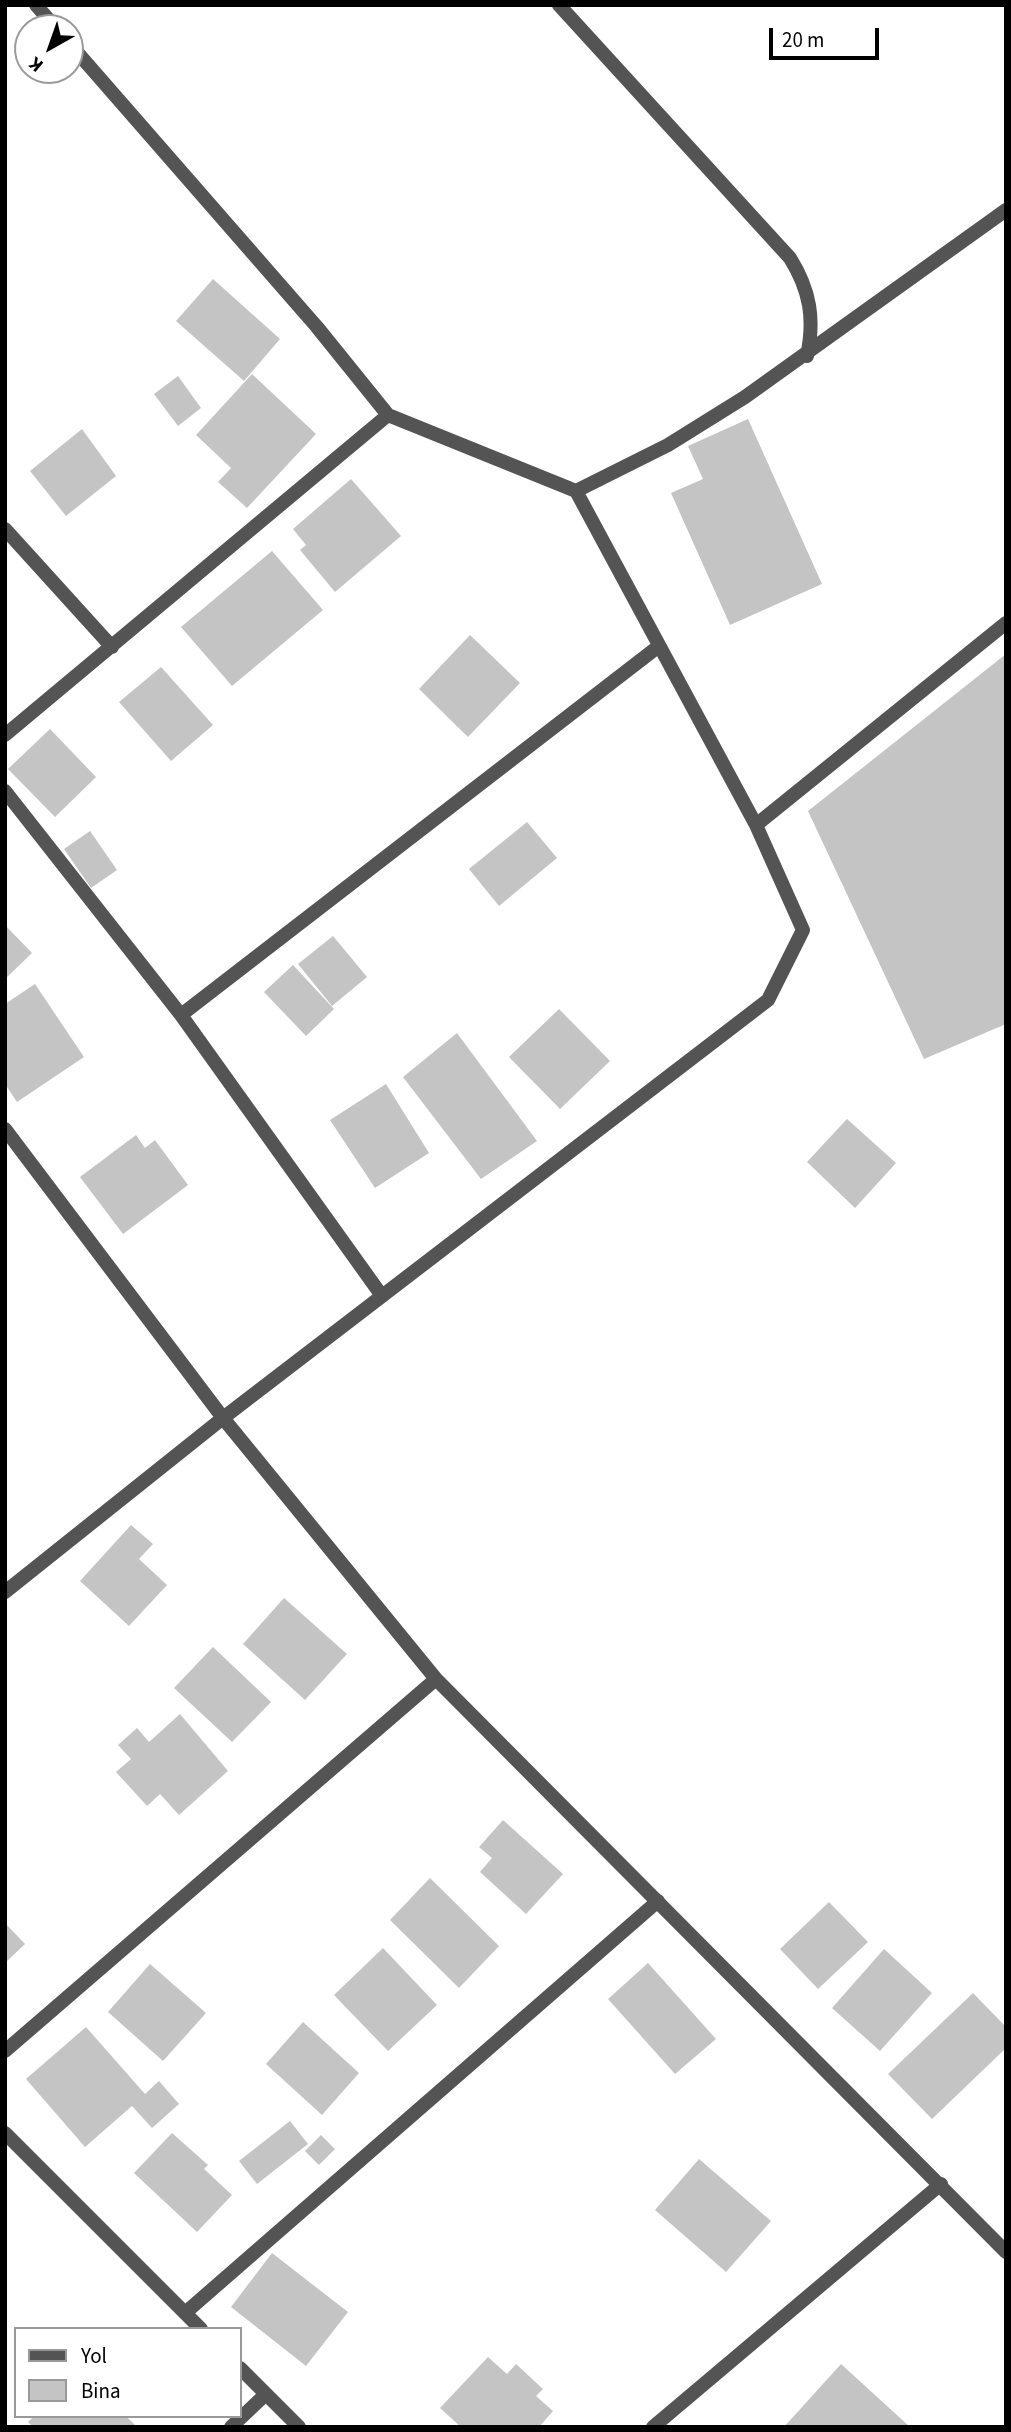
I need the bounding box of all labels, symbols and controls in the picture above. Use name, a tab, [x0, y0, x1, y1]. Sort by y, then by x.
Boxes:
north arrow	[14, 14, 84, 84]
scale bar	[773, 14, 883, 58]
text: 20 m	[782, 25, 824, 55]
text: K	[23, 50, 50, 78]
legend	[14, 2327, 242, 2418]
text: Yol	[81, 2341, 107, 2371]
text: Bina	[81, 2376, 121, 2406]

